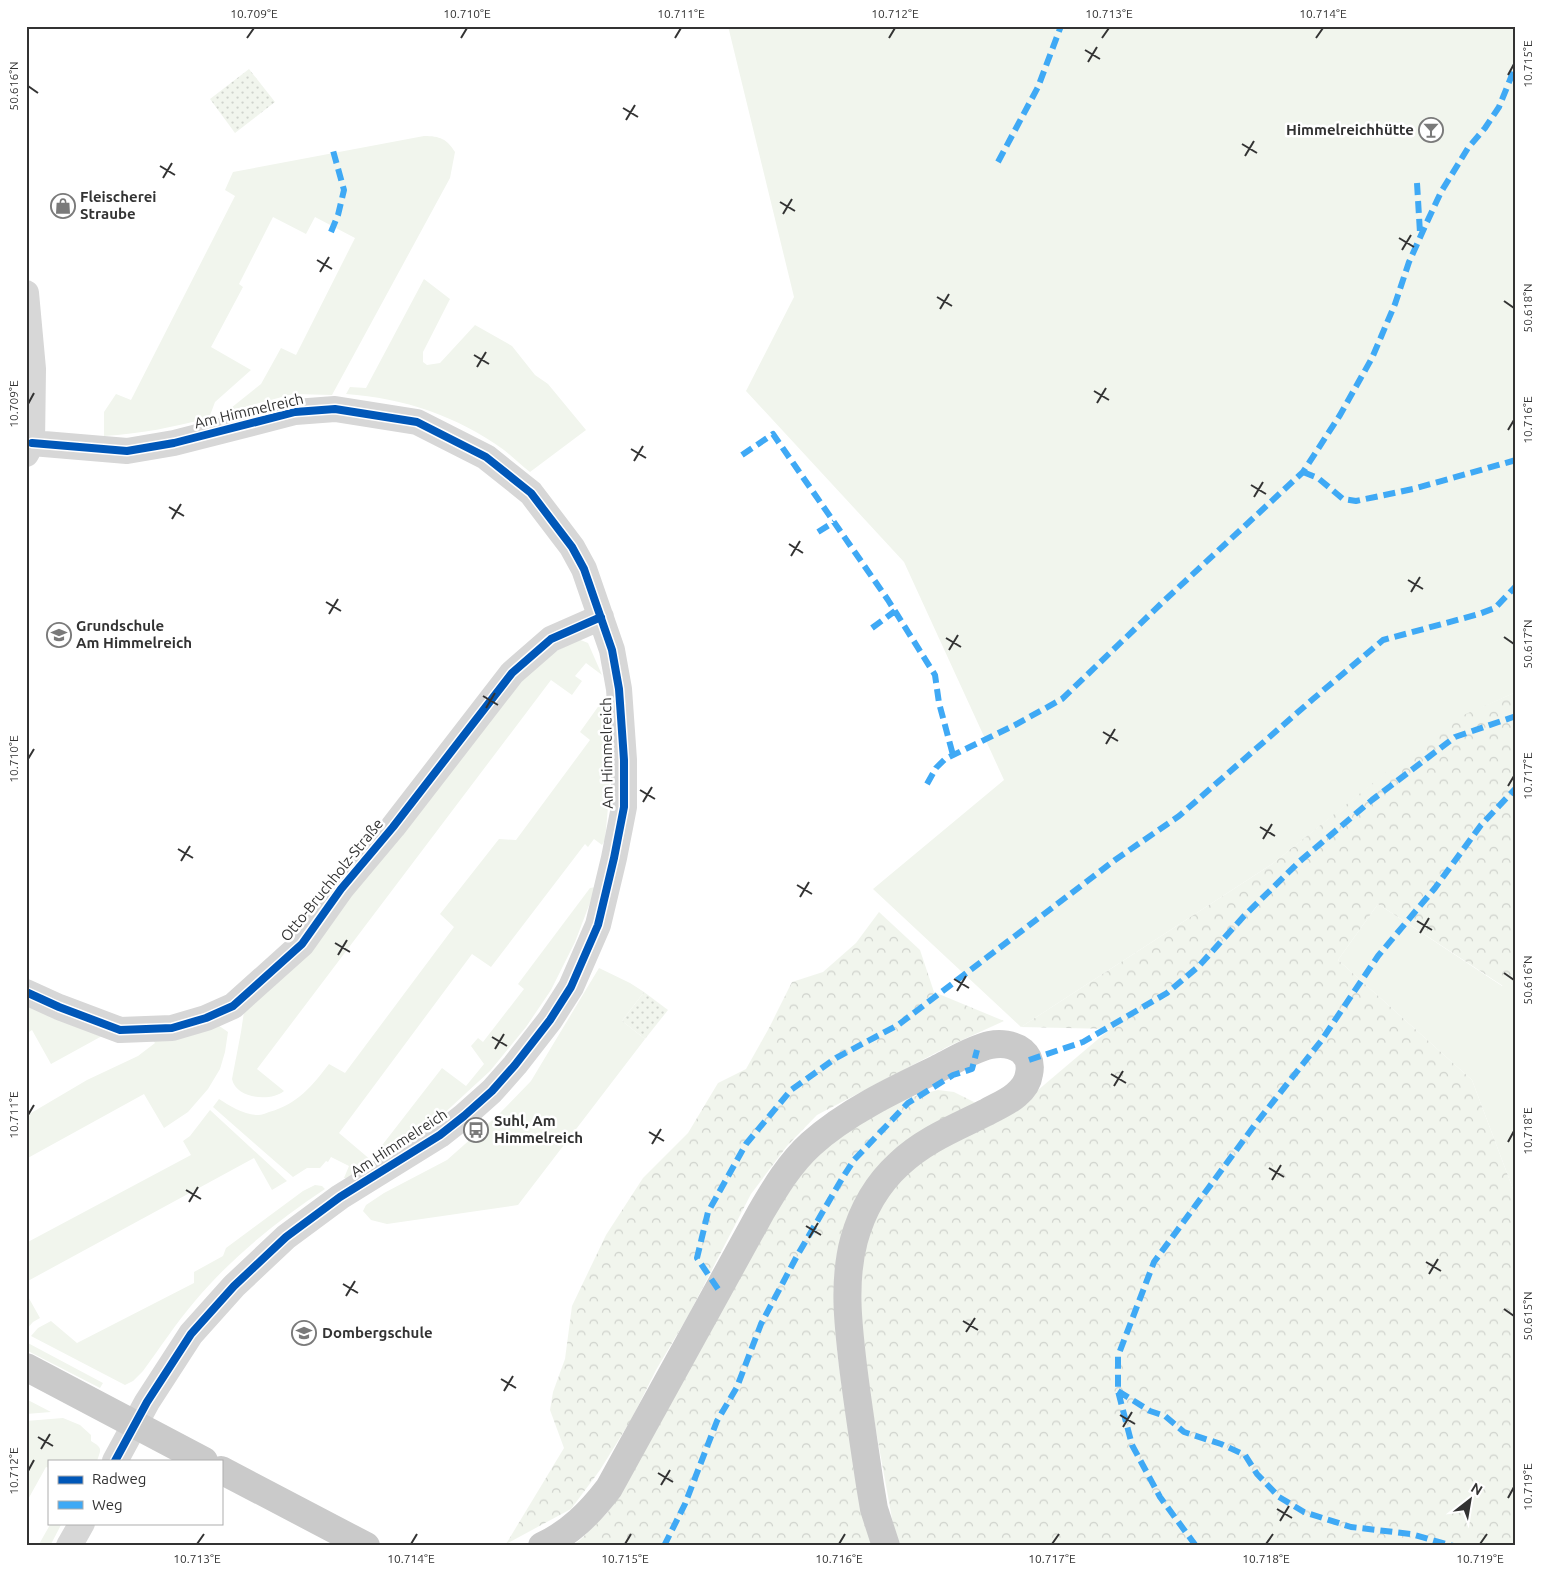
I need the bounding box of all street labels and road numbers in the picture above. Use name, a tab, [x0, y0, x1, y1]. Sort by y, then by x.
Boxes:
street label: Am Himmelreich	[193, 390, 305, 431]
street label: Am Himmelreich	[597, 697, 616, 809]
street label: Otto-Bruchholz-Straße	[277, 815, 386, 944]
street label: Am Himmelreich	[347, 1105, 450, 1180]

